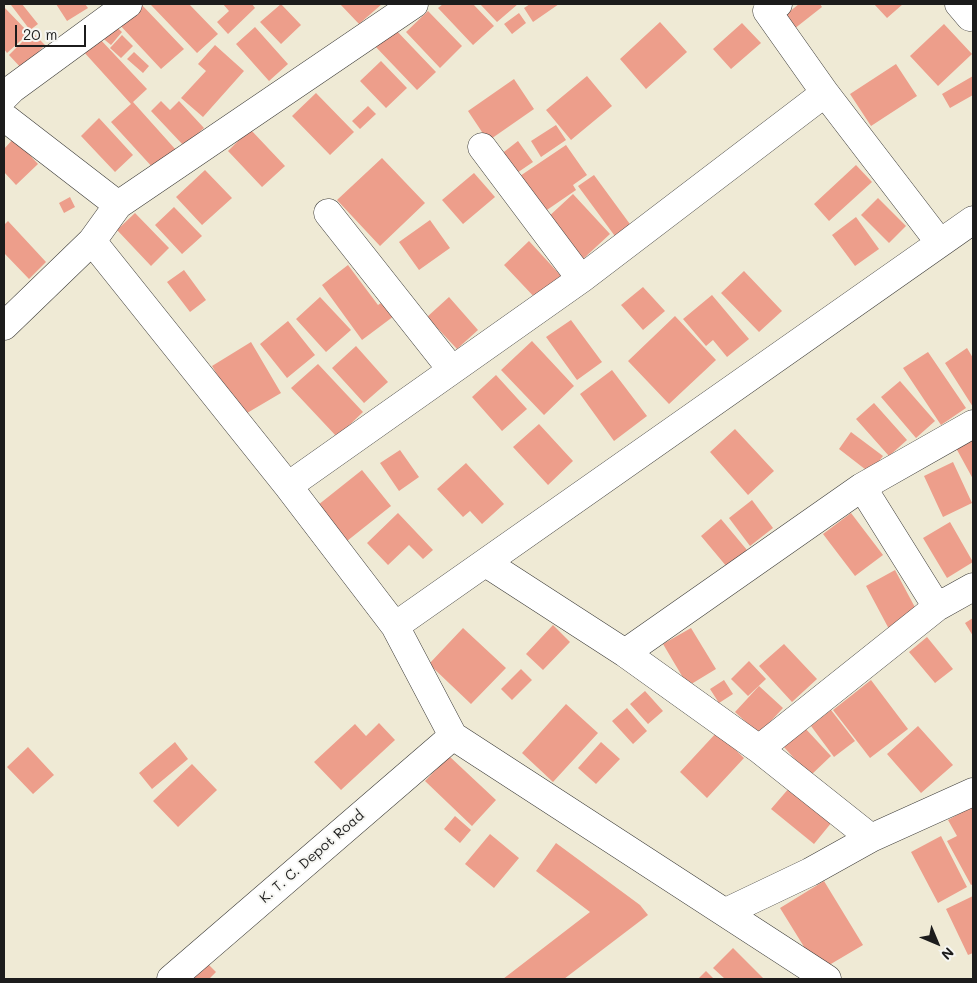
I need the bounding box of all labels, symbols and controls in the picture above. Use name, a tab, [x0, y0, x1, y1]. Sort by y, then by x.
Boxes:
scale bar	[18, 15, 89, 47]
text: 20 m	[23, 24, 57, 44]
street label: K. T. C. Depot Road	[256, 807, 368, 907]
north arrow	[912, 918, 962, 968]
text: N	[937, 943, 958, 964]

